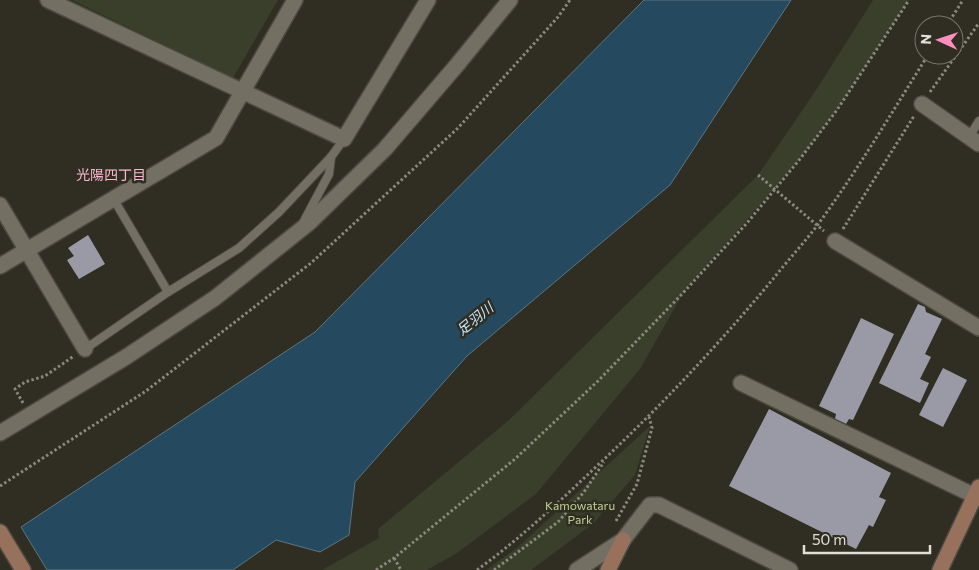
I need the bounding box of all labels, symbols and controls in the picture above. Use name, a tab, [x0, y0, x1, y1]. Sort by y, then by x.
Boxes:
north arrow	[914, 15, 964, 65]
text: N	[917, 34, 934, 45]
district label: 光陽四丁目	[76, 166, 146, 183]
water label: 足羽川	[453, 298, 498, 338]
park label: Kamowataru Park	[545, 498, 615, 526]
scale bar	[804, 522, 930, 554]
text: 50 m	[812, 530, 846, 548]

